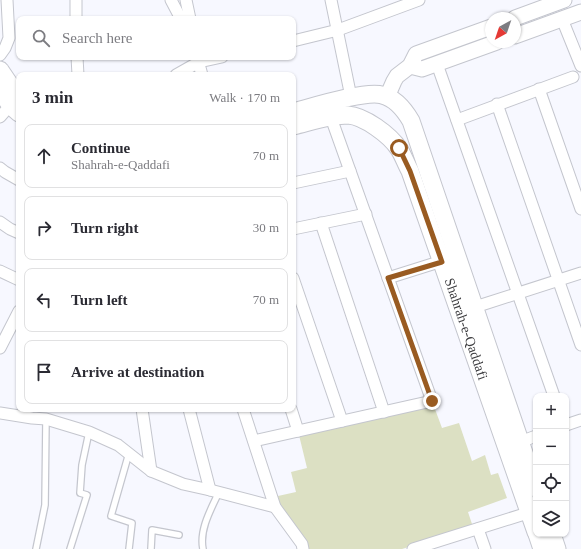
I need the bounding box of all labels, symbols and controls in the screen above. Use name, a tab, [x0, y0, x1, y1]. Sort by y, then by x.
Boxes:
north arrow	[485, 12, 521, 48]
search box	[16, 16, 296, 60]
icon: search	[30, 27, 52, 49]
text: Search here	[62, 30, 132, 46]
text: 3 min	[32, 88, 73, 107]
text: Walk · 170 m	[209, 90, 280, 105]
route start	[390, 139, 408, 157]
text: Continue	[71, 140, 130, 156]
icon: ahead	[33, 145, 55, 167]
text: 70 m	[253, 148, 279, 163]
text: Shahrah-e-Qaddafi	[71, 157, 170, 172]
icon: right	[33, 217, 55, 239]
text: Turn right	[71, 220, 138, 236]
text: 30 m	[253, 220, 279, 235]
street label: Shahrah-e-Qaddafi	[442, 276, 490, 382]
icon: left	[33, 289, 55, 311]
text: Turn left	[71, 292, 128, 308]
text: 70 m	[253, 292, 279, 307]
icon: arrive	[33, 361, 55, 383]
text: Arrive at destination	[71, 364, 204, 380]
route end	[423, 392, 441, 410]
map controls	[533, 393, 569, 537]
button: +	[533, 393, 569, 429]
button: −	[533, 429, 569, 465]
button: locate	[533, 465, 569, 501]
button: layers	[533, 501, 569, 537]

